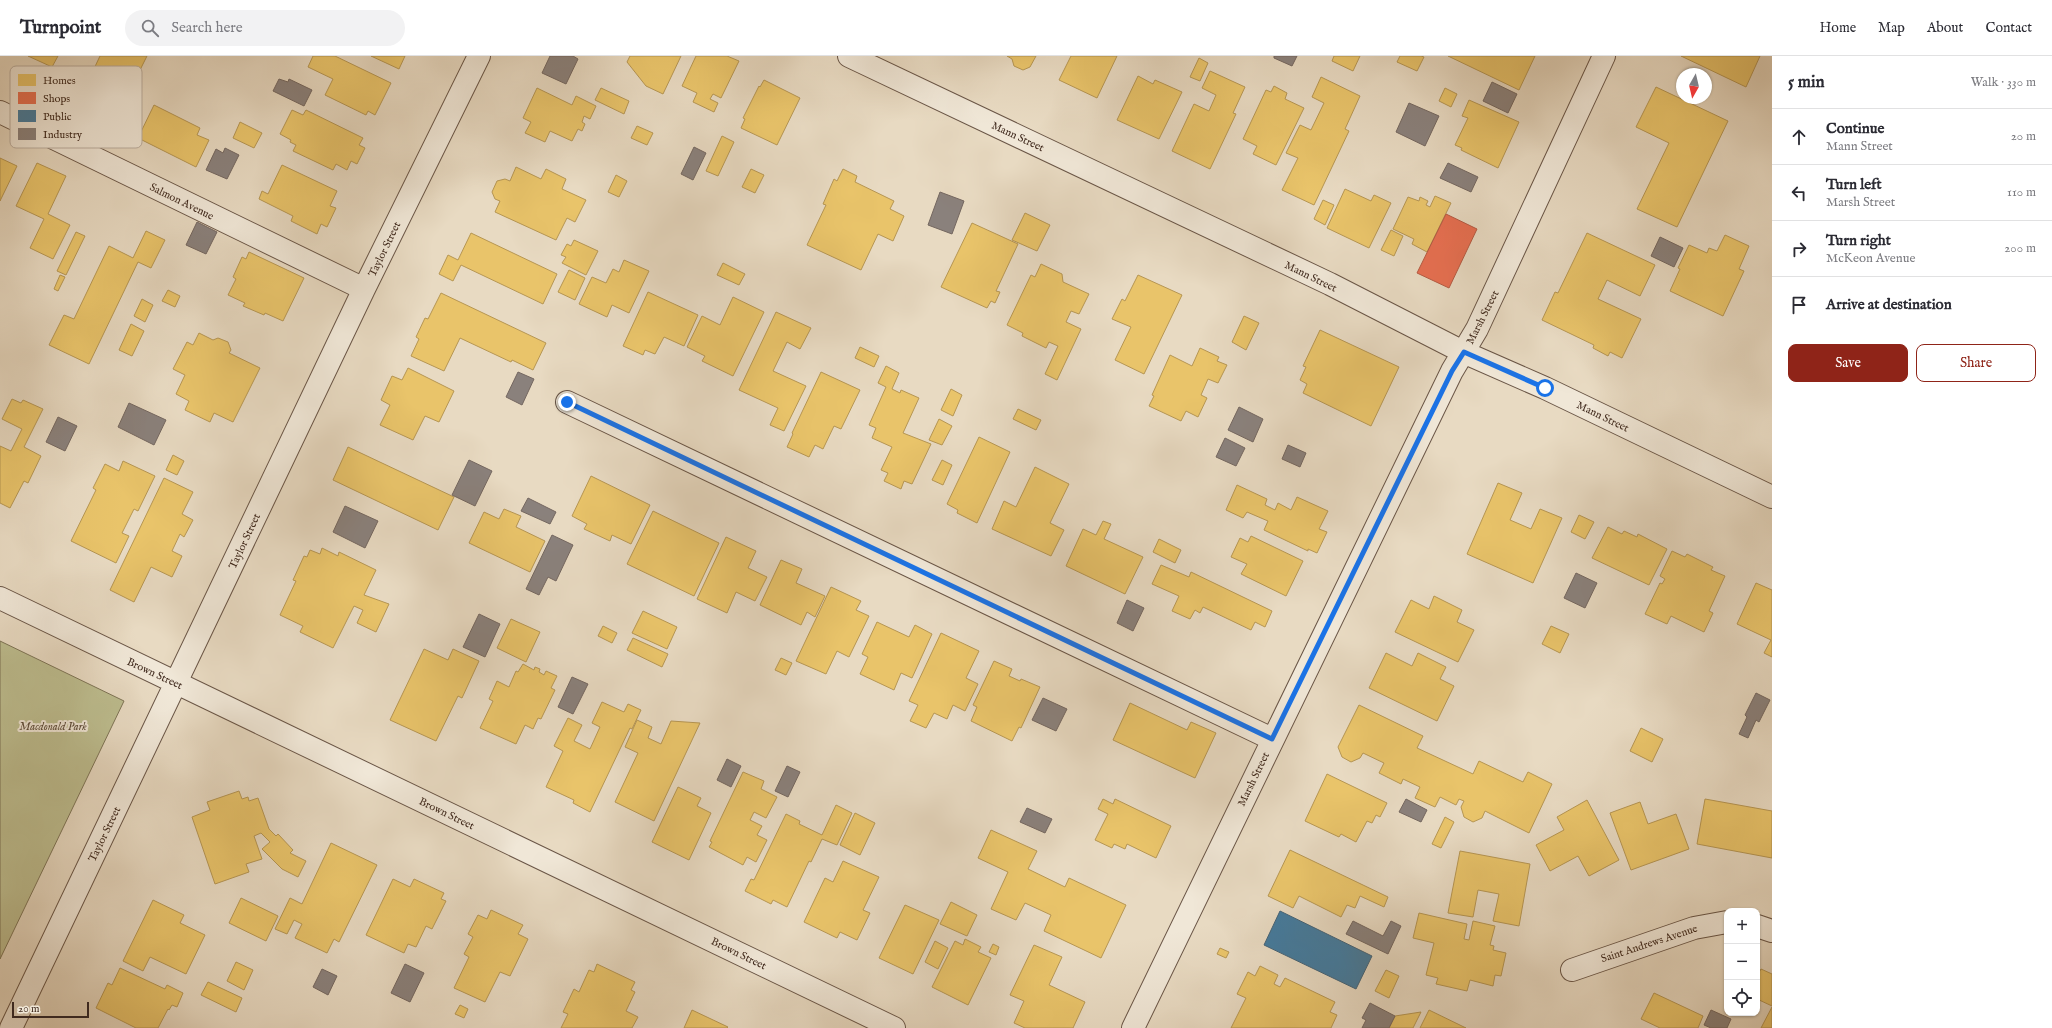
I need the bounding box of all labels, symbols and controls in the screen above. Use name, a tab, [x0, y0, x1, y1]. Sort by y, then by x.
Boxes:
search box	[125, 10, 405, 46]
text: Turnpoint	[20, 16, 101, 40]
icon: search	[139, 17, 161, 39]
text: Search here	[171, 18, 243, 37]
text: Home	[1820, 19, 1856, 37]
text: Map	[1878, 19, 1905, 37]
text: About	[1927, 19, 1963, 37]
text: Contact	[1985, 19, 2032, 37]
legend	[10, 66, 142, 148]
north arrow	[1676, 68, 1712, 104]
text: 5 min	[1788, 72, 1825, 93]
text: Homes	[43, 74, 76, 88]
text: Walk · 330 m	[1971, 74, 2036, 91]
text: Shops	[43, 92, 70, 106]
text: Public	[43, 110, 72, 124]
street label: Mann Street	[989, 119, 1046, 155]
text: Continue	[1826, 119, 1884, 138]
icon: ahead	[1788, 126, 1810, 148]
text: Industry	[43, 128, 83, 142]
text: 20 m	[2011, 128, 2036, 145]
text: Mann Street	[1826, 138, 1893, 155]
text: Turn left	[1826, 175, 1882, 194]
street label: Salmon Avenue	[147, 180, 216, 223]
icon: left	[1788, 182, 1810, 204]
text: 110 m	[2007, 184, 2036, 201]
text: Marsh Street	[1826, 194, 1895, 211]
street label: Taylor Street	[366, 219, 404, 279]
text: Turn right	[1826, 231, 1891, 250]
icon: right	[1788, 238, 1810, 260]
text: 200 m	[2004, 240, 2036, 257]
text: McKeon Avenue	[1826, 250, 1915, 267]
street label: Mann Street	[1282, 258, 1339, 296]
street label: Marsh Street	[1463, 288, 1503, 347]
icon: arrive	[1788, 294, 1810, 316]
text: Arrive at destination	[1826, 295, 1952, 314]
button: Save	[1788, 344, 1908, 382]
button: Share	[1916, 344, 2036, 382]
route start	[1536, 379, 1554, 397]
route end	[558, 393, 576, 411]
street label: Mann Street	[1574, 398, 1631, 436]
street label: Taylor Street	[226, 511, 264, 571]
street label: Brown Street	[124, 655, 185, 693]
park label: Macdonald Park	[19, 720, 87, 734]
street label: Marsh Street	[1235, 750, 1273, 809]
street label: Brown Street	[417, 794, 477, 833]
street label: Taylor Street	[86, 804, 124, 864]
map controls	[1724, 908, 1760, 1016]
button: +	[1724, 908, 1760, 944]
street label: Saint Andrews Avenue	[1599, 922, 1699, 966]
street label: Brown Street	[709, 934, 769, 973]
button: −	[1724, 944, 1760, 980]
button: locate	[1724, 980, 1760, 1016]
scale bar	[12, 1000, 89, 1019]
text: 20 m	[18, 1002, 39, 1016]

